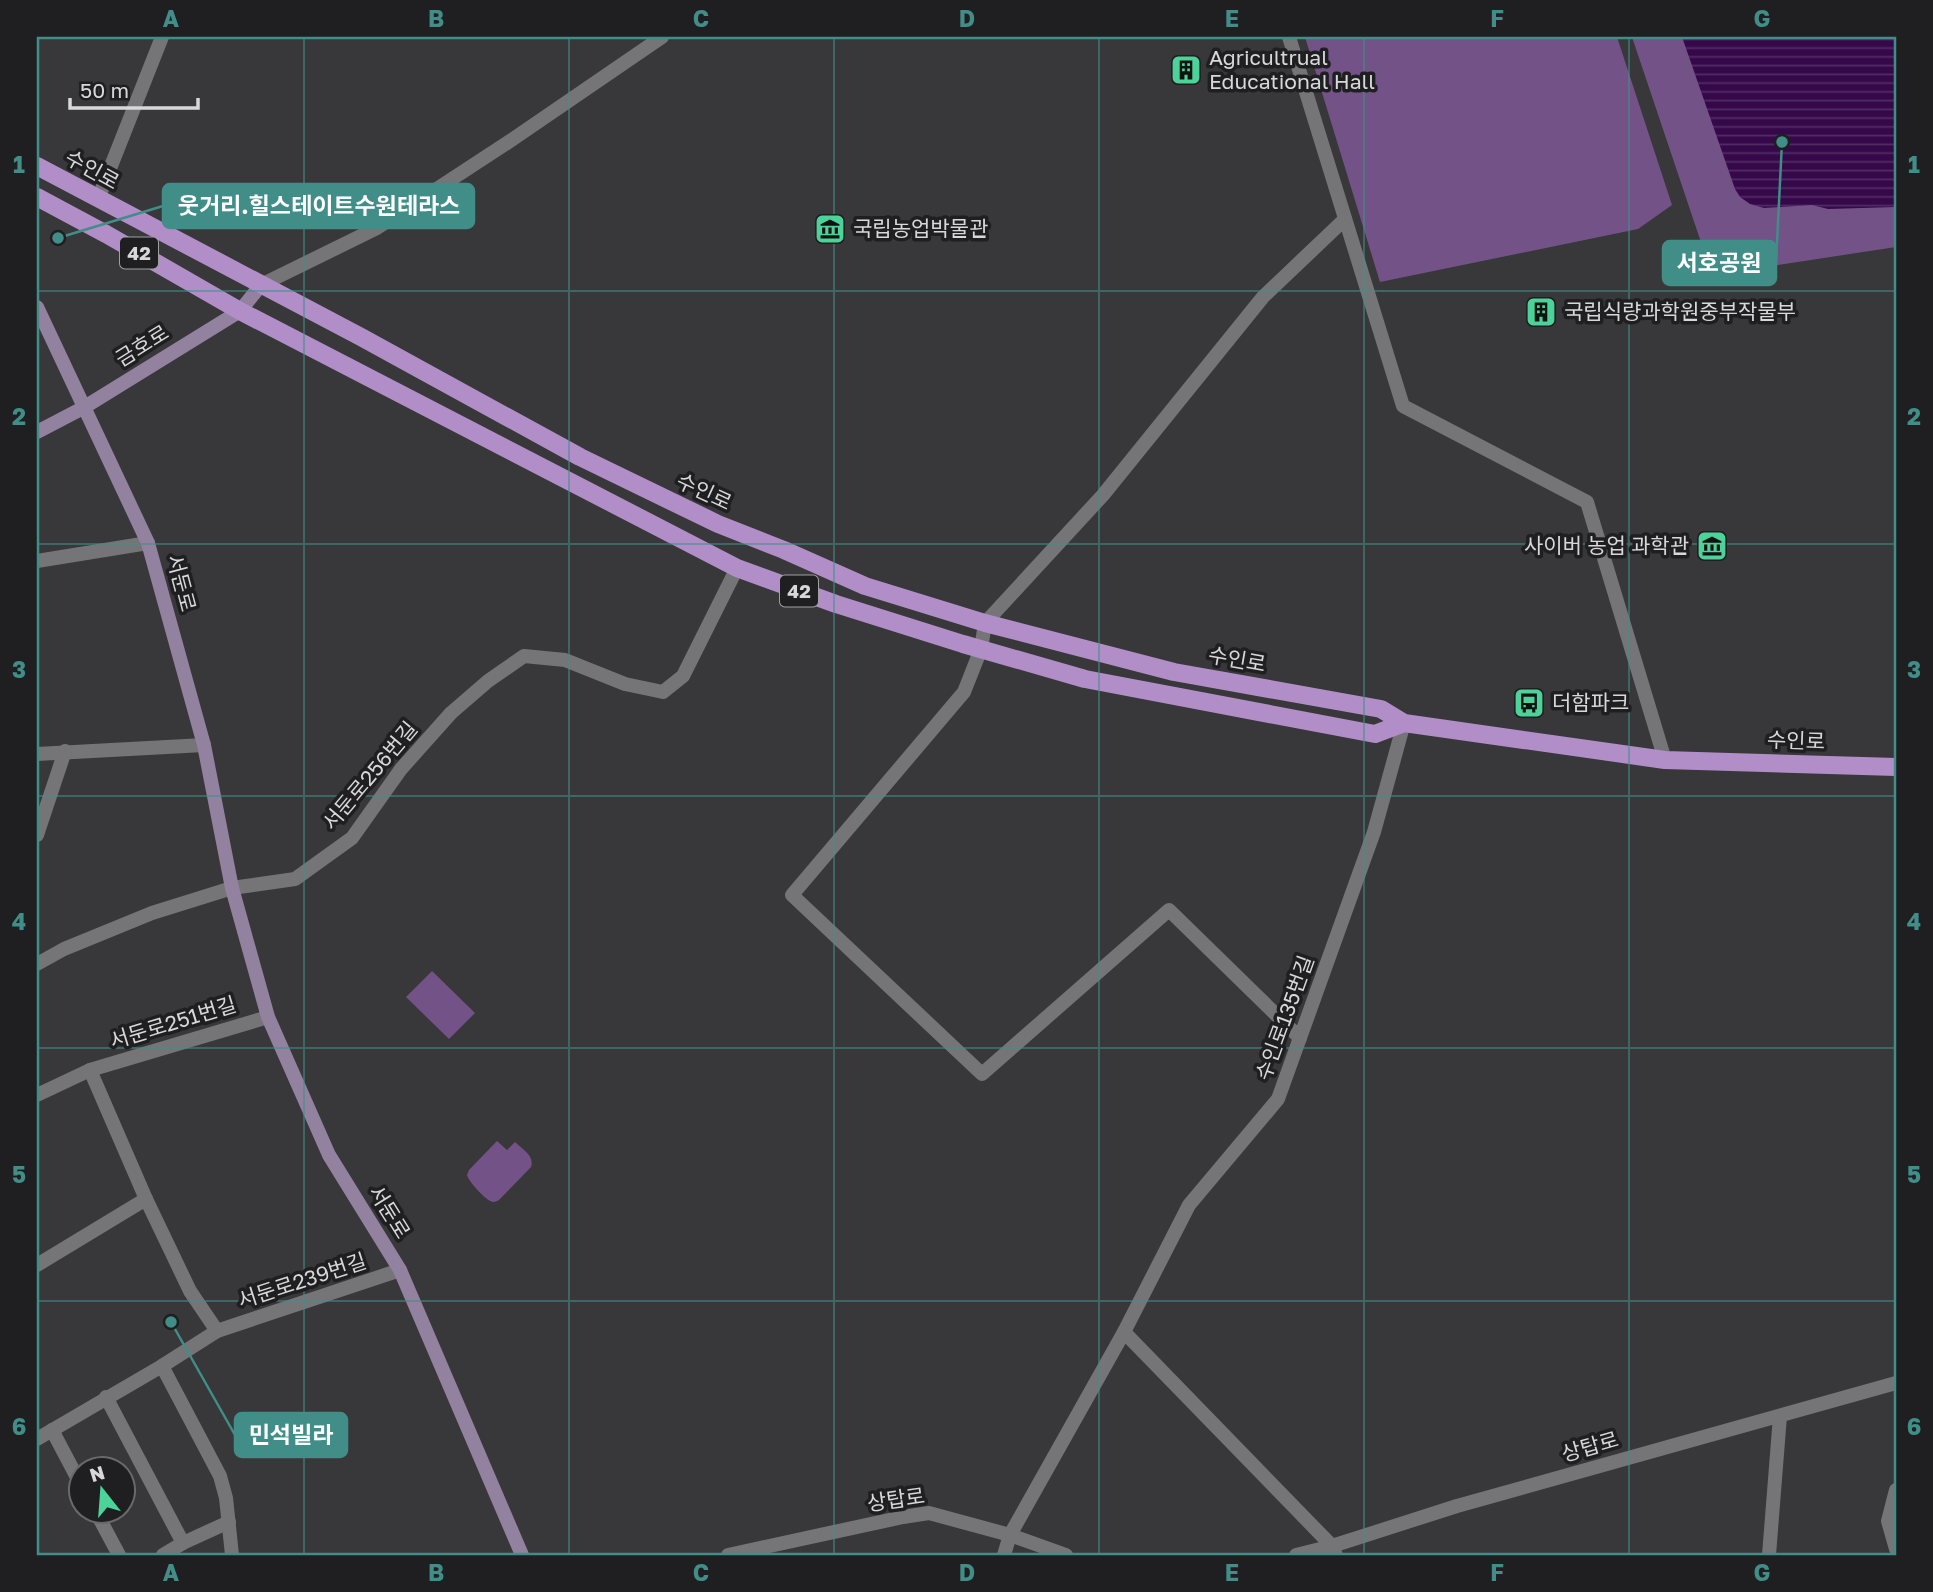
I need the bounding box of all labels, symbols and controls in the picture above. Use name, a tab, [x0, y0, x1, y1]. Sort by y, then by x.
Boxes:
text: A	[163, 4, 180, 32]
text: B	[428, 4, 444, 32]
text: C	[693, 4, 709, 32]
text: D	[959, 4, 975, 32]
text: E	[1225, 4, 1239, 32]
text: F	[1490, 4, 1504, 32]
text: G	[1754, 4, 1770, 32]
place label: Agricultrual Educational Hall	[1209, 44, 1375, 94]
building icon: Agricultrual Educational Hall	[1169, 53, 1203, 87]
scale bar	[70, 66, 198, 110]
text: 50 m	[80, 77, 129, 103]
street label: 수인로	[61, 144, 124, 195]
text: 1	[13, 150, 25, 178]
text: 1	[1908, 150, 1920, 178]
callout: 웃거리.힐스테이트수원테라스	[163, 184, 474, 228]
text: 웃거리.힐스테이트수원테라스	[178, 191, 460, 219]
museum icon: 국립농업박물관	[813, 212, 847, 246]
place label: 국립농업박물관	[853, 215, 988, 241]
road number: 42	[120, 238, 158, 268]
callout: 서호공원	[1663, 241, 1776, 285]
text: 서호공원	[1677, 248, 1761, 276]
building icon: 국립식량과학원중부작물부	[1524, 295, 1558, 329]
place label: 국립식량과학원중부작물부	[1564, 298, 1796, 324]
street label: 금호로	[110, 319, 173, 372]
text: 2	[12, 402, 26, 430]
text: 2	[1907, 402, 1921, 430]
street label: 수인로	[673, 467, 736, 515]
museum icon: 사이버 농업 과학관	[1695, 529, 1729, 563]
place label: 사이버 농업 과학관	[1524, 532, 1689, 558]
street label: 서둔로	[162, 551, 202, 614]
road number: 42	[780, 576, 818, 606]
street label: 수인로	[1206, 641, 1268, 677]
text: 3	[12, 655, 26, 683]
text: 3	[1907, 655, 1921, 683]
bus stop icon: 더함파크	[1512, 686, 1546, 720]
place label: 더함파크	[1552, 689, 1629, 715]
street label: 서둔로256번길	[316, 716, 422, 835]
street label: 수인로	[1767, 726, 1825, 754]
text: 4	[12, 907, 26, 935]
text: 4	[1907, 907, 1921, 935]
street label: 수인로135번길	[1249, 952, 1319, 1084]
street label: 서둔로251번길	[106, 990, 239, 1054]
text: 5	[12, 1160, 26, 1188]
text: 5	[1907, 1160, 1921, 1188]
street label: 서둔로	[363, 1180, 416, 1243]
street label: 서둔로239번길	[234, 1247, 369, 1313]
text: 6	[12, 1412, 26, 1440]
text: 6	[1907, 1412, 1921, 1440]
callout: 민석빌라	[235, 1413, 347, 1457]
text: 민석빌라	[249, 1420, 333, 1448]
street label: 상탑로	[1558, 1426, 1621, 1467]
north arrow	[66, 1456, 136, 1526]
text: N	[87, 1460, 107, 1486]
street label: 상탑로	[865, 1482, 926, 1516]
text: A	[163, 1558, 180, 1586]
text: B	[428, 1558, 444, 1586]
text: C	[693, 1558, 709, 1586]
text: D	[959, 1558, 975, 1586]
text: E	[1225, 1558, 1239, 1586]
text: F	[1490, 1558, 1504, 1586]
text: G	[1754, 1558, 1770, 1586]

